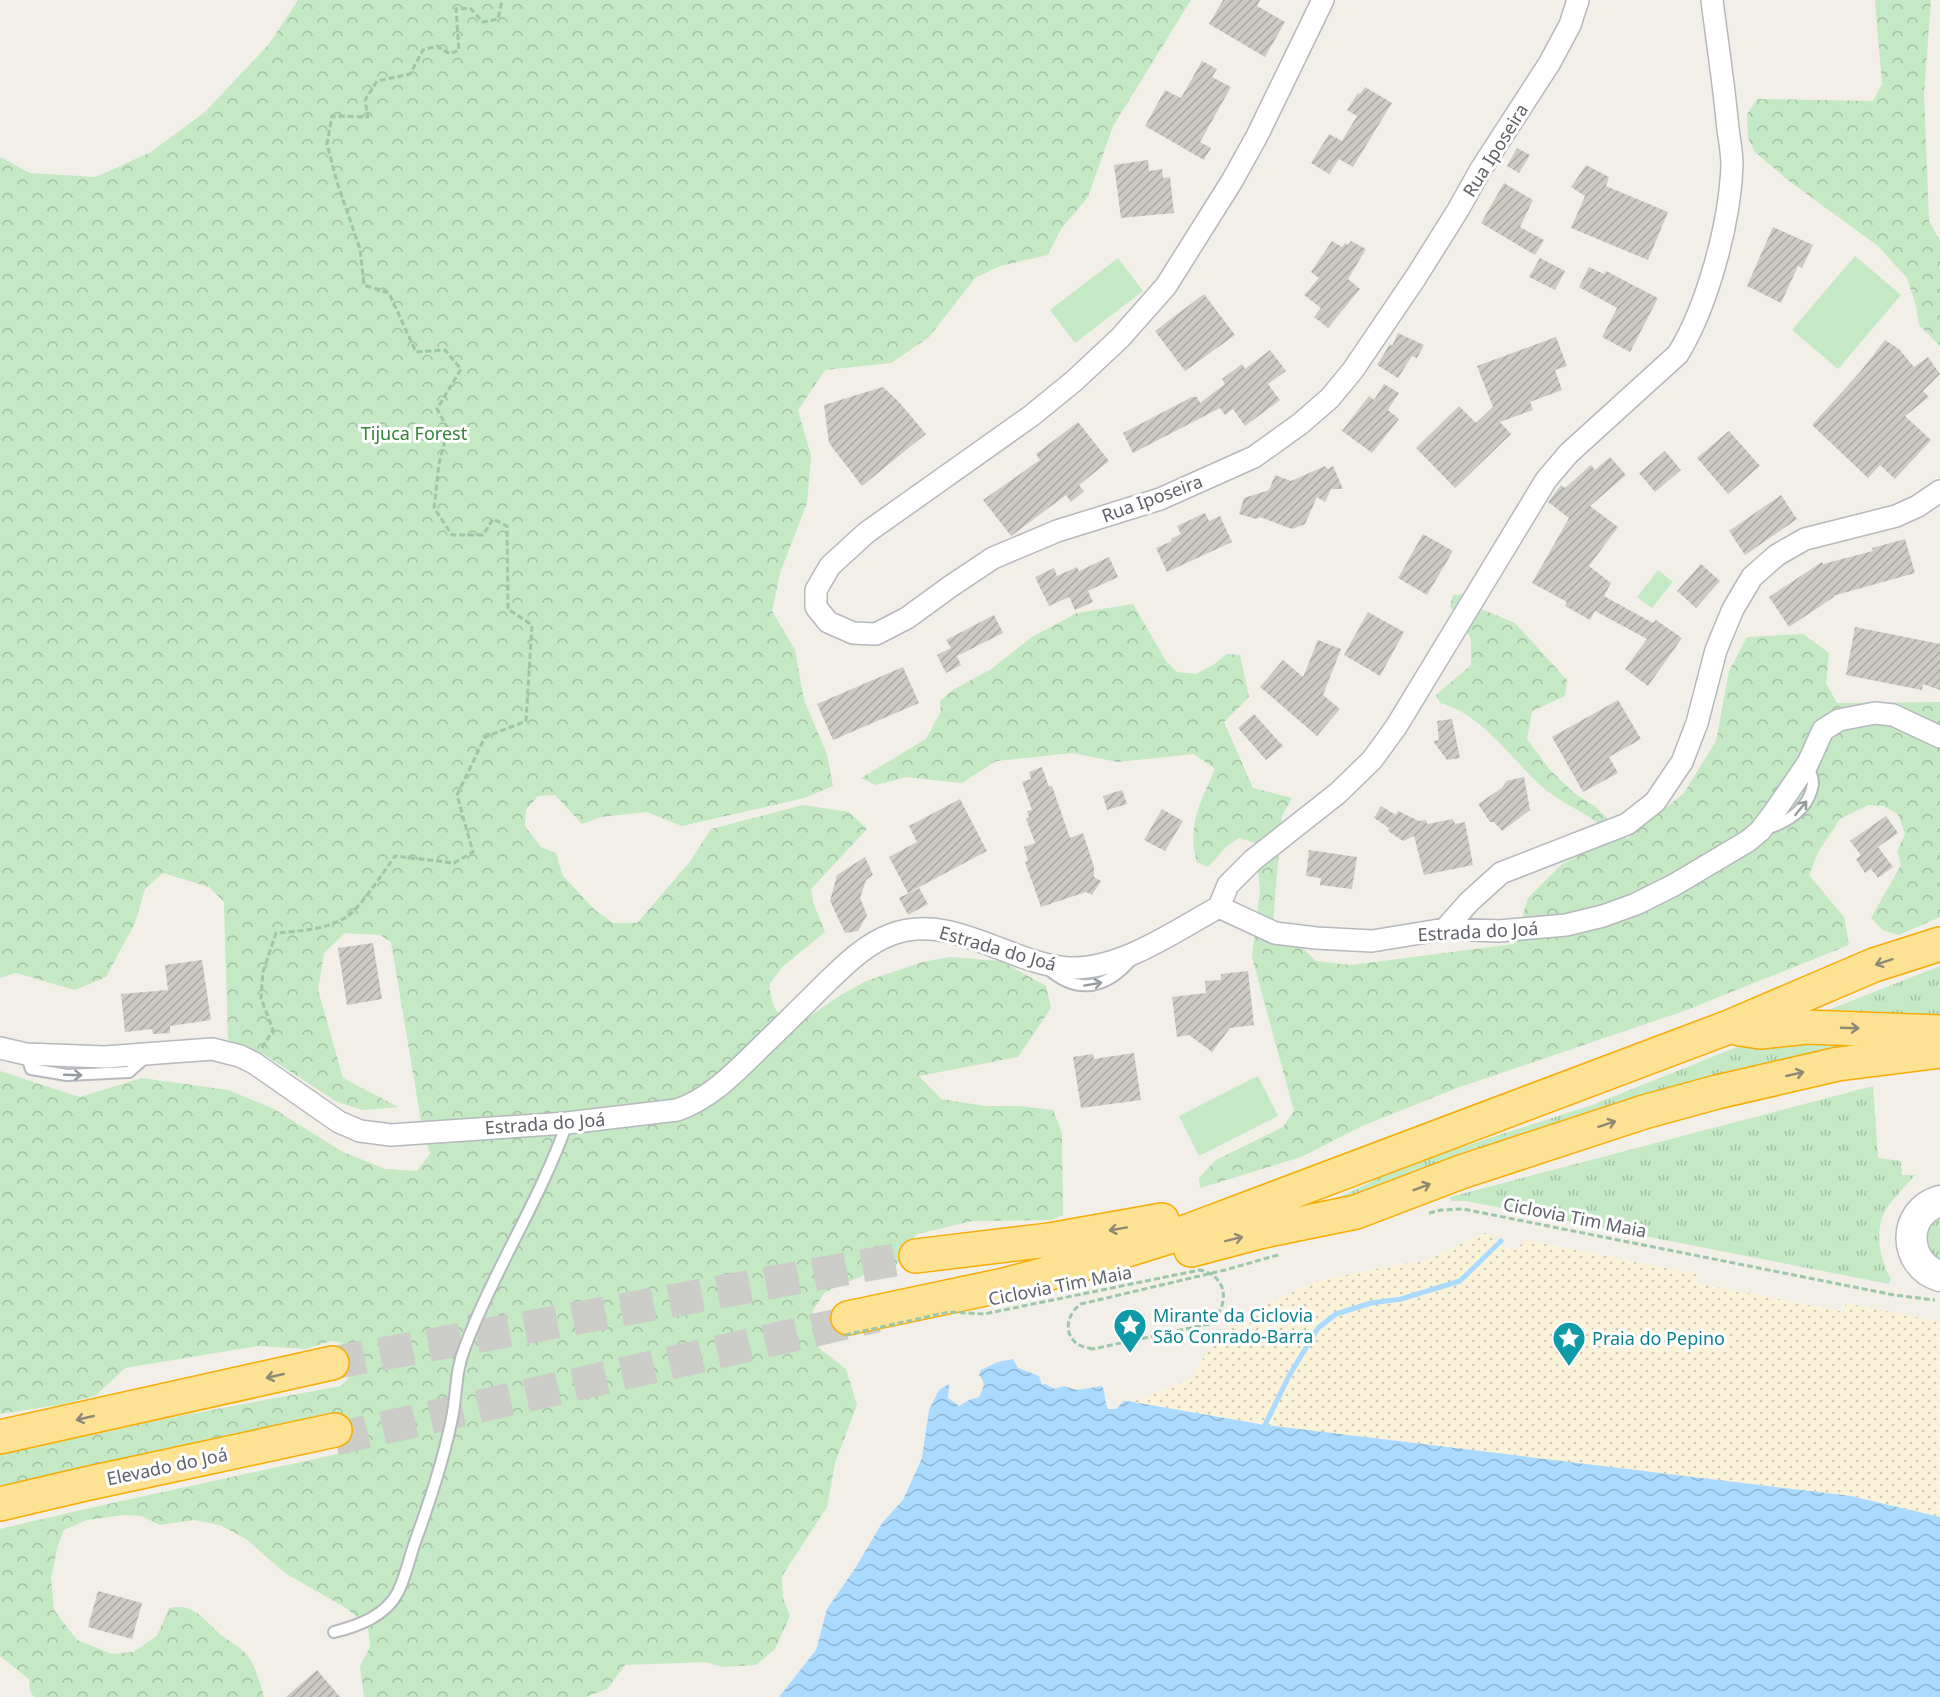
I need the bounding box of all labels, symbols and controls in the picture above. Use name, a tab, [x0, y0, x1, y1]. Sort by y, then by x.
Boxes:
street label: Rua Iposeira	[1457, 99, 1533, 201]
park label: Tijuca Forest	[361, 421, 468, 445]
street label: Rua Iposeira	[1098, 469, 1206, 527]
one-way arrow	[1795, 800, 1808, 816]
street label: Estrada do Joá	[1417, 916, 1539, 946]
street label: Estrada do Joá	[937, 920, 1059, 976]
one-way arrow	[1875, 957, 1894, 968]
one-way arrow	[1083, 978, 1102, 989]
one-way arrow	[1839, 1023, 1859, 1034]
one-way arrow	[1785, 1068, 1804, 1079]
one-way arrow	[62, 1069, 82, 1080]
street label: Estrada do Joá	[484, 1107, 606, 1139]
one-way arrow	[1597, 1118, 1616, 1129]
one-way arrow	[1412, 1181, 1431, 1192]
street label: Ciclovia Tim Maia	[1501, 1191, 1649, 1243]
one-way arrow	[1109, 1223, 1129, 1234]
one-way arrow	[1225, 1232, 1244, 1244]
street label: Ciclovia Tim Maia	[986, 1259, 1134, 1311]
place label: Mirante da Ciclovia São Conrado-Barra	[1153, 1303, 1313, 1348]
place icon: Mirante da Ciclovia São Conrado-Barra	[1112, 1307, 1148, 1354]
place icon: Praia do Pepino	[1551, 1320, 1587, 1367]
place label: Praia do Pepino	[1592, 1326, 1725, 1350]
one-way arrow	[266, 1370, 285, 1382]
one-way arrow	[75, 1413, 95, 1424]
street label: Elevado do Joá	[104, 1441, 230, 1491]

